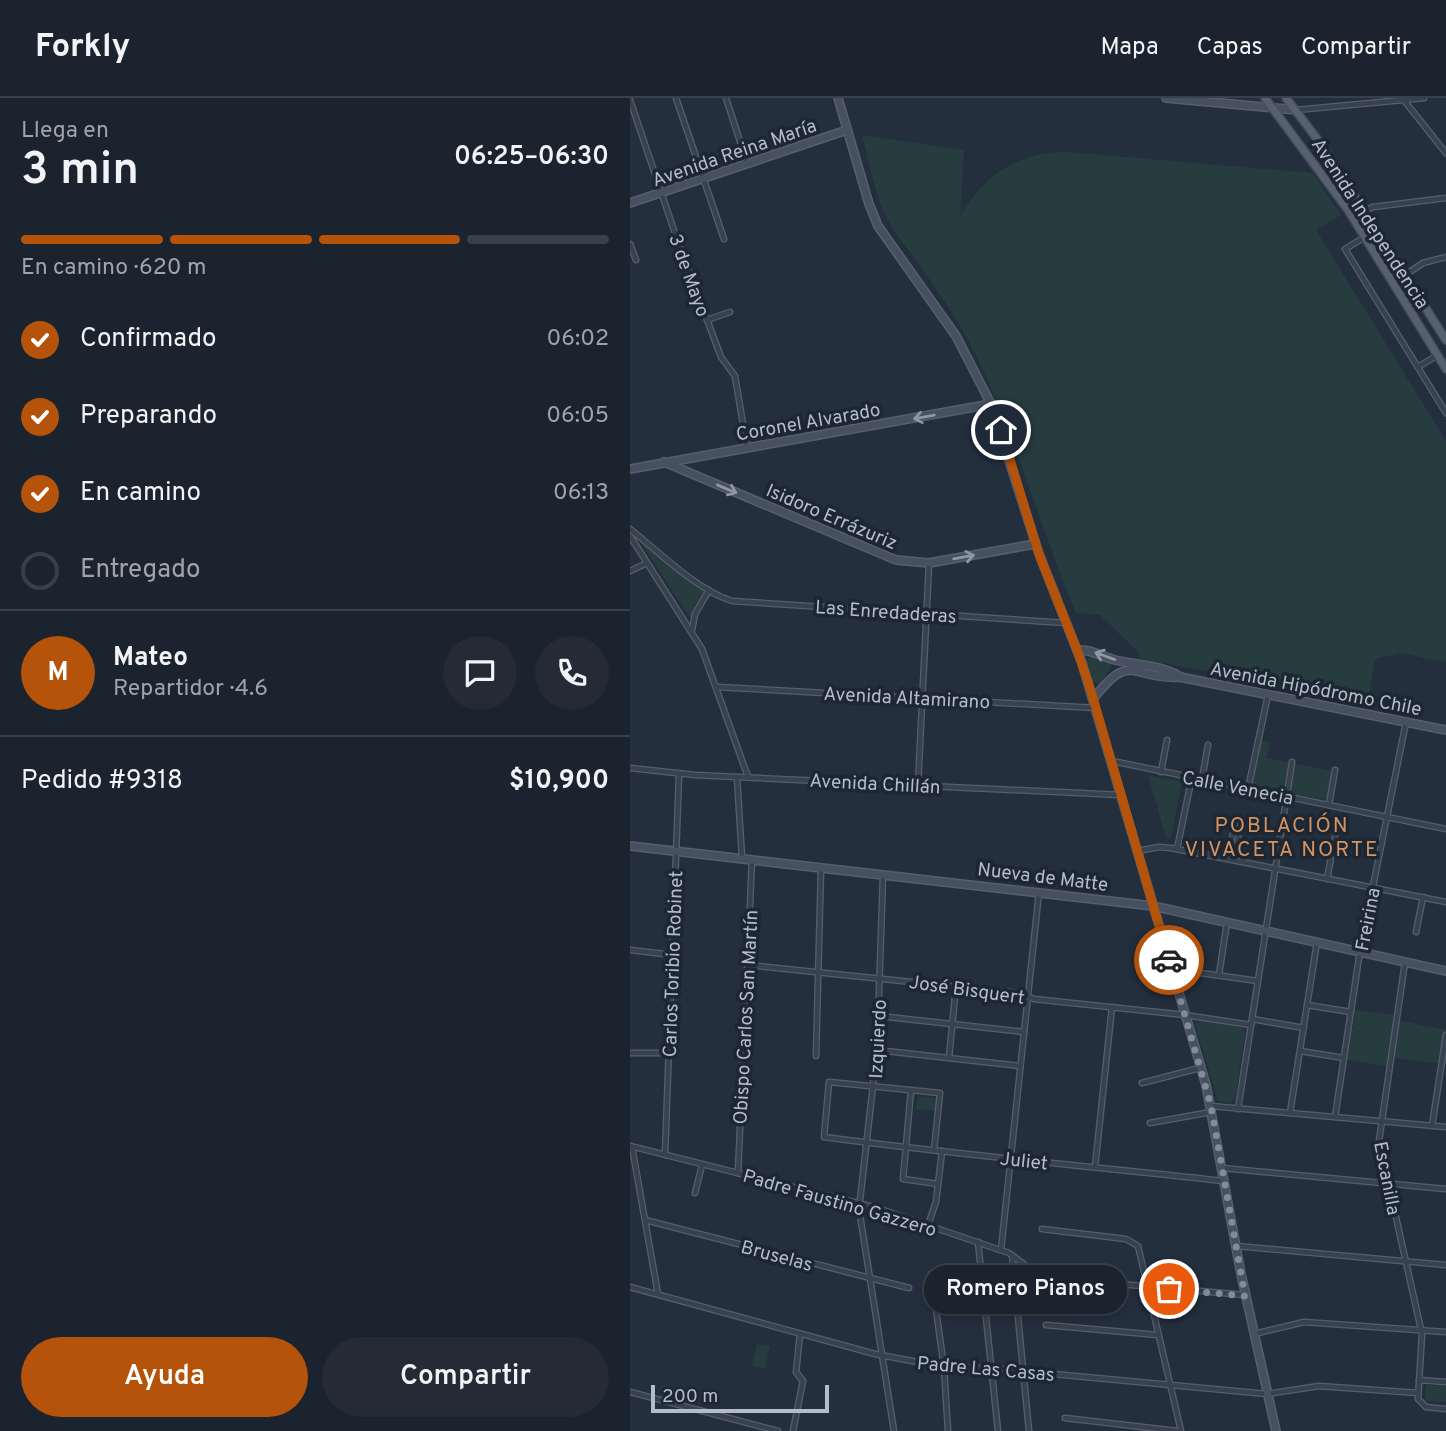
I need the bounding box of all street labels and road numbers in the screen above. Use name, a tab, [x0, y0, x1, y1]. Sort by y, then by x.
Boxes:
street label: Avenida Reina María	[649, 115, 820, 193]
street label: Avenida Independencia	[1305, 134, 1434, 314]
street label: 3 de Mayo	[662, 231, 714, 320]
street label: Coronel Alvarado	[734, 398, 882, 447]
street label: Isidoro Errázuriz	[762, 479, 900, 556]
street label: Las Enredaderas	[814, 596, 957, 630]
street label: Avenida Hipódromo Chile	[1208, 658, 1423, 722]
street label: Avenida Altamirano	[823, 683, 991, 715]
street label: Calle Venecia	[1180, 766, 1295, 812]
street label: Avenida Chillán	[809, 770, 941, 800]
street label: Nueva de Matte	[976, 858, 1110, 898]
street label: Carlos Toribio Robinet	[659, 870, 689, 1058]
street label: Freirina	[1351, 886, 1387, 953]
street label: Obispo Carlos San Martín	[729, 909, 765, 1125]
street label: José Bisquert	[907, 971, 1026, 1011]
street label: Izquierdo	[865, 999, 893, 1079]
street label: Escanilla	[1367, 1139, 1405, 1217]
street label: Juliet	[999, 1148, 1049, 1176]
street label: Padre Faustino Gazzero	[740, 1165, 939, 1243]
street label: Bruselas	[738, 1236, 815, 1278]
street label: Padre Las Casas	[916, 1352, 1056, 1388]

